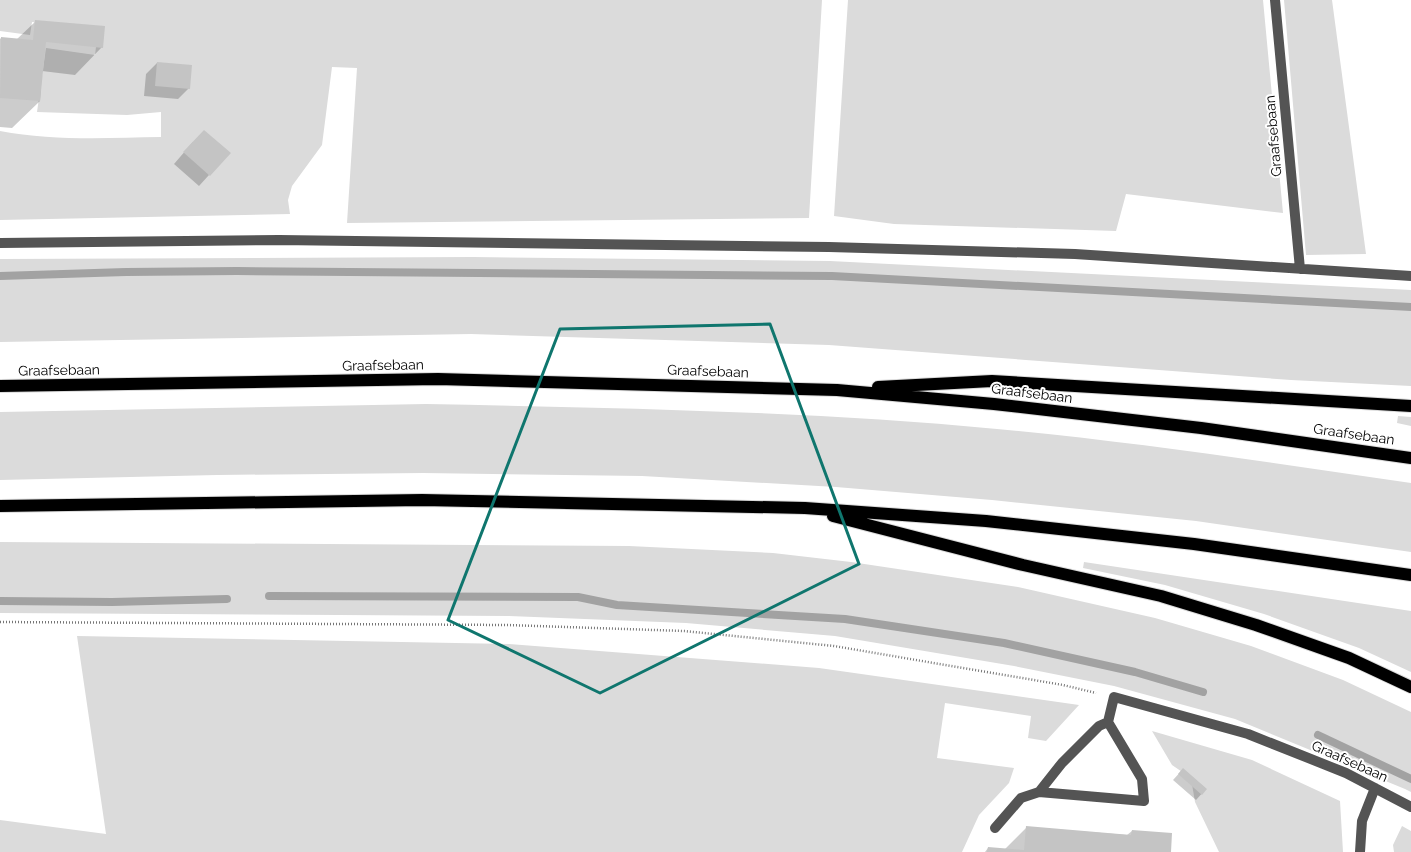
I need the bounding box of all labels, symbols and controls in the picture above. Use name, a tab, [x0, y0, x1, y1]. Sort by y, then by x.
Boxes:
street label: Graafsebaan	[1261, 95, 1285, 177]
street label: Graafsebaan	[342, 356, 424, 374]
street label: Graafsebaan	[18, 361, 100, 379]
street label: Graafsebaan	[667, 362, 749, 380]
street label: Graafsebaan	[990, 380, 1074, 406]
street label: Graafsebaan	[1312, 420, 1396, 448]
street label: Graafsebaan	[1309, 737, 1391, 785]

